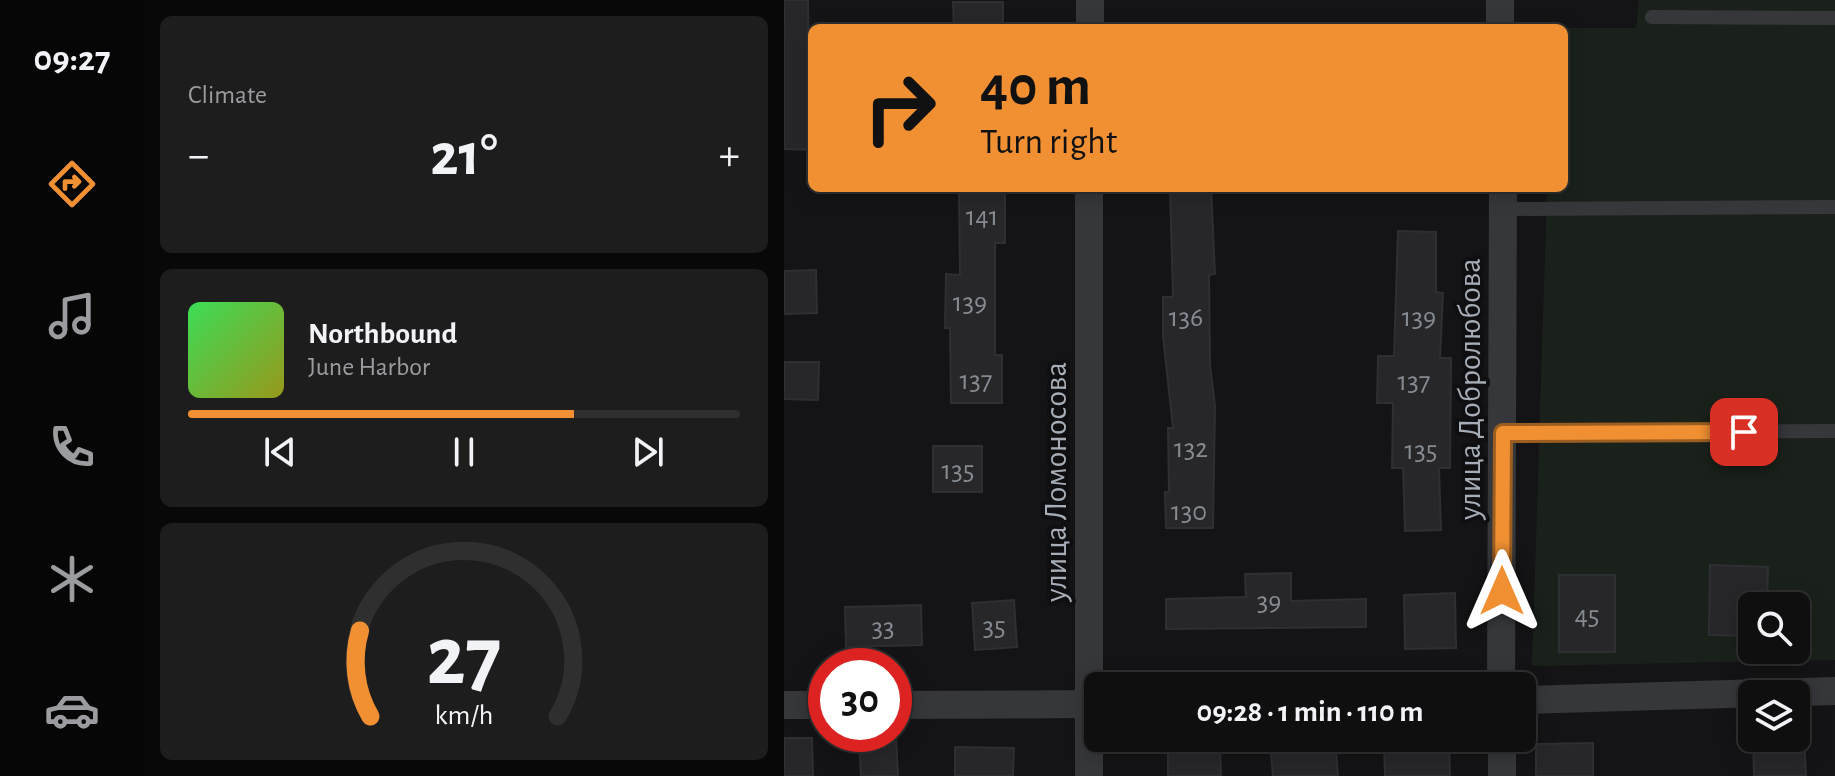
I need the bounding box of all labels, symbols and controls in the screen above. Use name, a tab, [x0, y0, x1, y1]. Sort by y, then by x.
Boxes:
text: 09:27	[34, 41, 110, 77]
icon: right	[848, 56, 952, 160]
text: 40 m	[980, 59, 1091, 115]
text: Climate	[188, 82, 267, 108]
text: Turn right	[980, 124, 1117, 160]
text: 21°	[430, 126, 498, 186]
text: −	[188, 134, 209, 178]
text: +	[719, 134, 740, 178]
icon: directions	[44, 156, 100, 212]
house number: 141	[966, 203, 998, 231]
street label: улица Добролюбова	[1454, 258, 1486, 521]
icon: music	[44, 288, 100, 344]
house number: 139	[953, 289, 987, 317]
house number: 136	[1169, 304, 1203, 332]
house number: 139	[1402, 304, 1436, 332]
text: Northbound	[308, 319, 457, 349]
text: June Harbor	[308, 354, 430, 380]
street label: улица Ломоносова	[1040, 362, 1072, 603]
house number: 137	[960, 367, 992, 395]
house number: 137	[1398, 368, 1430, 396]
pin	[1710, 398, 1778, 466]
icon: arrive	[1722, 410, 1766, 454]
icon: phone	[44, 419, 100, 475]
icon: previous	[258, 430, 302, 474]
icon: pause	[442, 430, 486, 474]
icon: next	[626, 430, 670, 474]
house number: 132	[1174, 435, 1208, 463]
house number: 135	[1405, 437, 1437, 465]
house number: 135	[942, 457, 974, 485]
house number: 130	[1171, 498, 1207, 526]
position arrow	[1460, 549, 1544, 633]
icon: climate	[44, 551, 100, 607]
house number: 39	[1257, 588, 1281, 616]
map controls	[1738, 592, 1810, 752]
button: search	[1738, 592, 1810, 664]
house number: 45	[1574, 602, 1600, 630]
house number: 35	[982, 613, 1006, 641]
house number: 33	[871, 614, 895, 642]
text: 27	[426, 616, 502, 700]
speed limit sign: 30	[808, 648, 912, 752]
button: layers	[1738, 680, 1810, 752]
icon: car	[44, 682, 100, 738]
text: 09:28 · 1 min · 110 m	[1197, 697, 1423, 727]
text: km/h	[435, 702, 493, 731]

